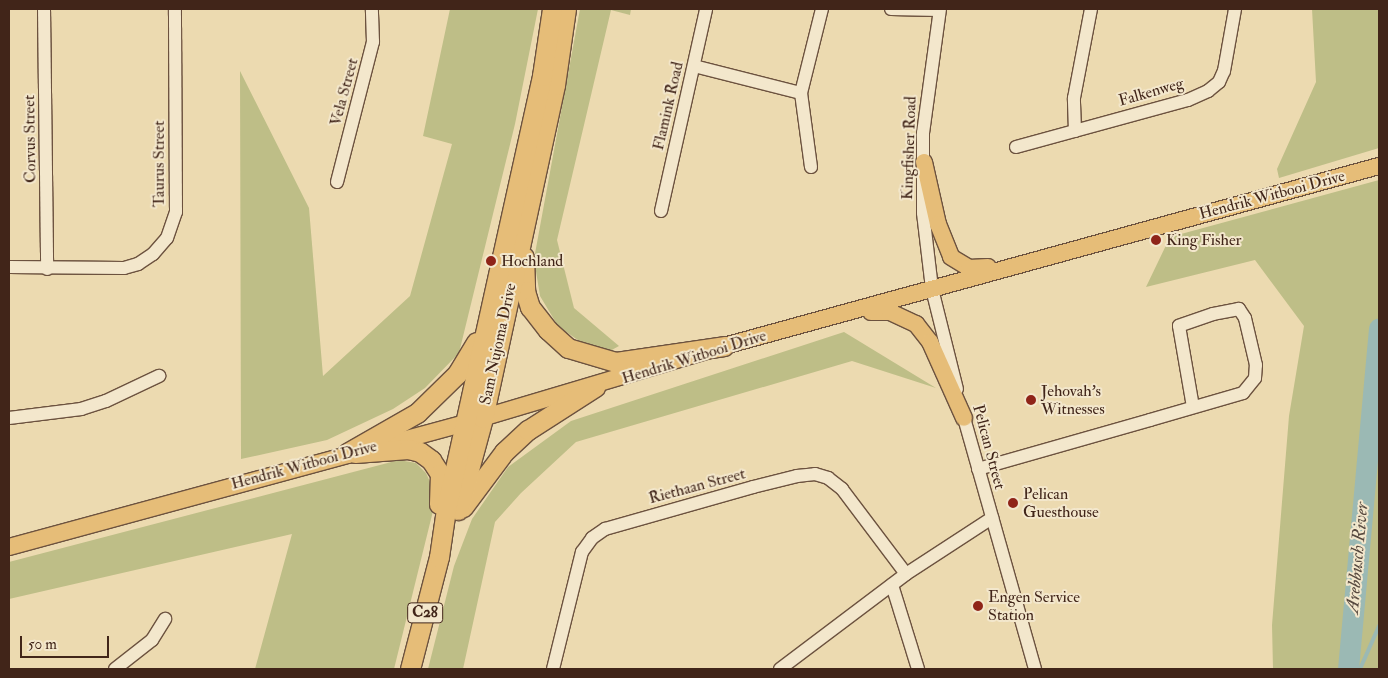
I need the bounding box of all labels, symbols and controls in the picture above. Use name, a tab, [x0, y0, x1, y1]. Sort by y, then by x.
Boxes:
street label: Vela Street	[326, 56, 362, 128]
street label: Flamink Road	[649, 60, 687, 152]
street label: Falkenweg	[1116, 74, 1186, 110]
street label: Corvus Street	[20, 95, 40, 183]
street label: Kingfisher Road	[898, 96, 920, 200]
street label: Taurus Street	[149, 121, 169, 207]
street label: Hendrik Witbooi Drive	[1197, 166, 1347, 224]
place label: King Fisher	[1166, 230, 1242, 250]
marker: King Fisher	[1150, 234, 1162, 246]
place label: Hochland	[501, 251, 563, 271]
marker: Hochland	[485, 255, 497, 267]
street label: Sam Nujoma Drive	[476, 281, 520, 407]
street label: Hendrik Witbooi Drive	[619, 326, 769, 388]
place label: Jehovah’s Witnesses	[1041, 381, 1105, 419]
marker: Jehovah’s Witnesses	[1025, 394, 1037, 406]
street label: Pelican Street	[968, 402, 1010, 492]
street label: Hendrik Witbooi Drive	[229, 436, 379, 494]
street label: Riethaan Street	[647, 464, 747, 508]
place label: Pelican Guesthouse	[1023, 484, 1099, 522]
marker: Pelican Guesthouse	[1007, 497, 1019, 509]
water label: Arebbusch River	[1342, 502, 1374, 614]
place label: Engen Service Station	[988, 587, 1080, 625]
road number: C28	[406, 600, 444, 626]
marker: Engen Service Station	[972, 600, 984, 612]
scale bar	[22, 626, 111, 658]
text: 50 m	[28, 635, 57, 654]

